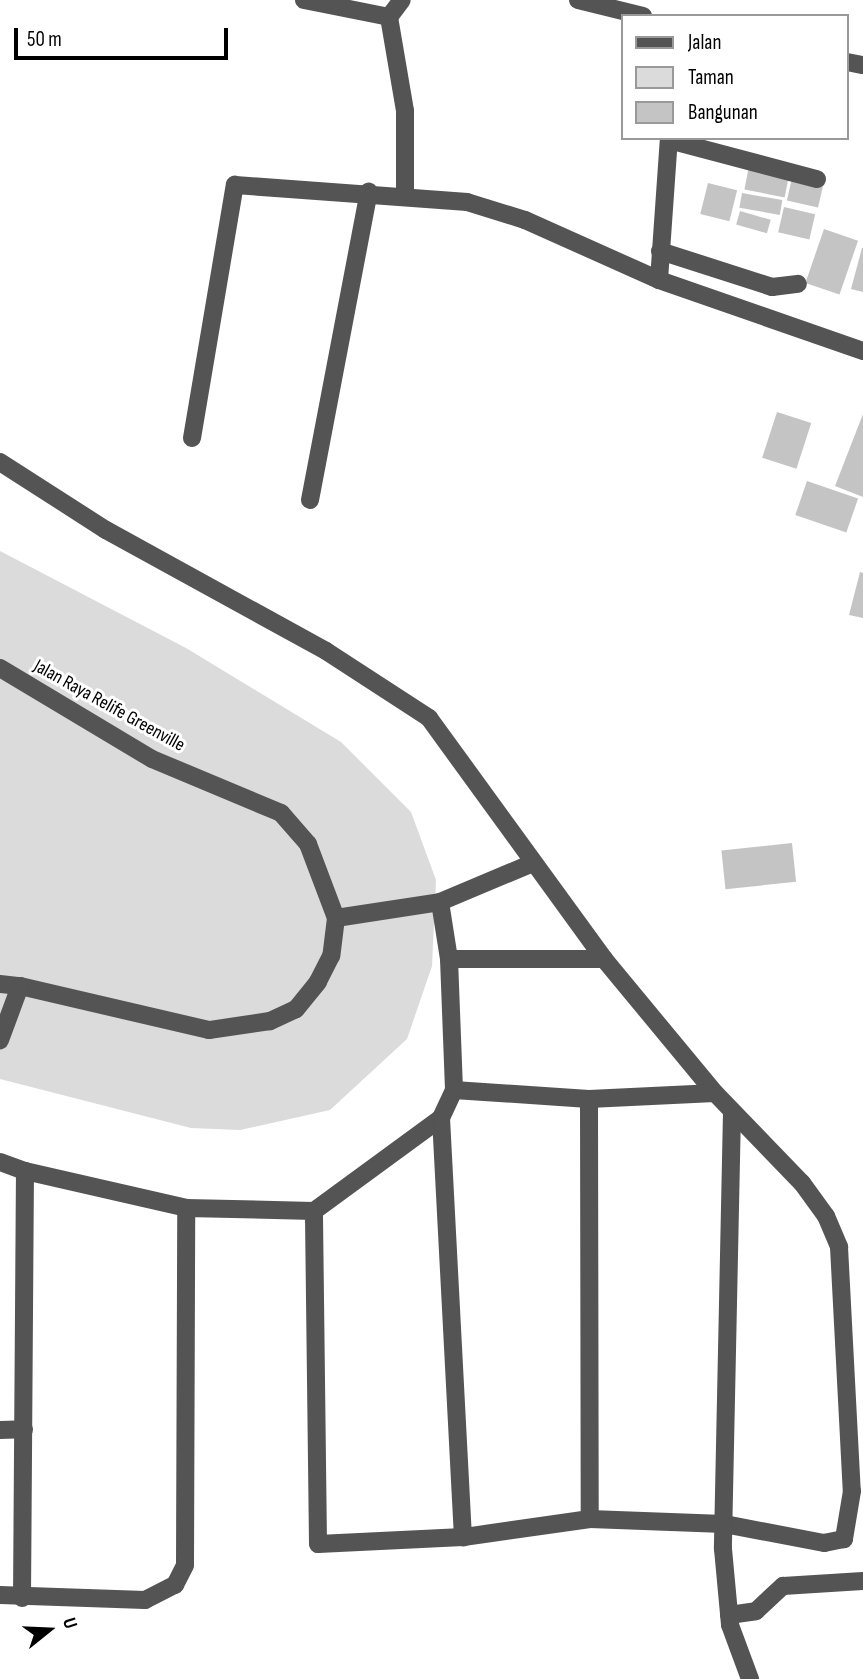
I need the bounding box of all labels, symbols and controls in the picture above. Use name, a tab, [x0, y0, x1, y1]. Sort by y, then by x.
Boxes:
scale bar	[18, 14, 231, 58]
legend	[622, 14, 849, 140]
text: 50 m	[27, 27, 62, 52]
text: Jalan	[688, 30, 721, 55]
text: Taman	[688, 65, 734, 90]
text: Bangunan	[688, 100, 758, 125]
street label: Jalan Raya Relife Greenville	[29, 655, 189, 757]
north arrow	[14, 1595, 84, 1665]
text: U	[57, 1615, 82, 1632]

